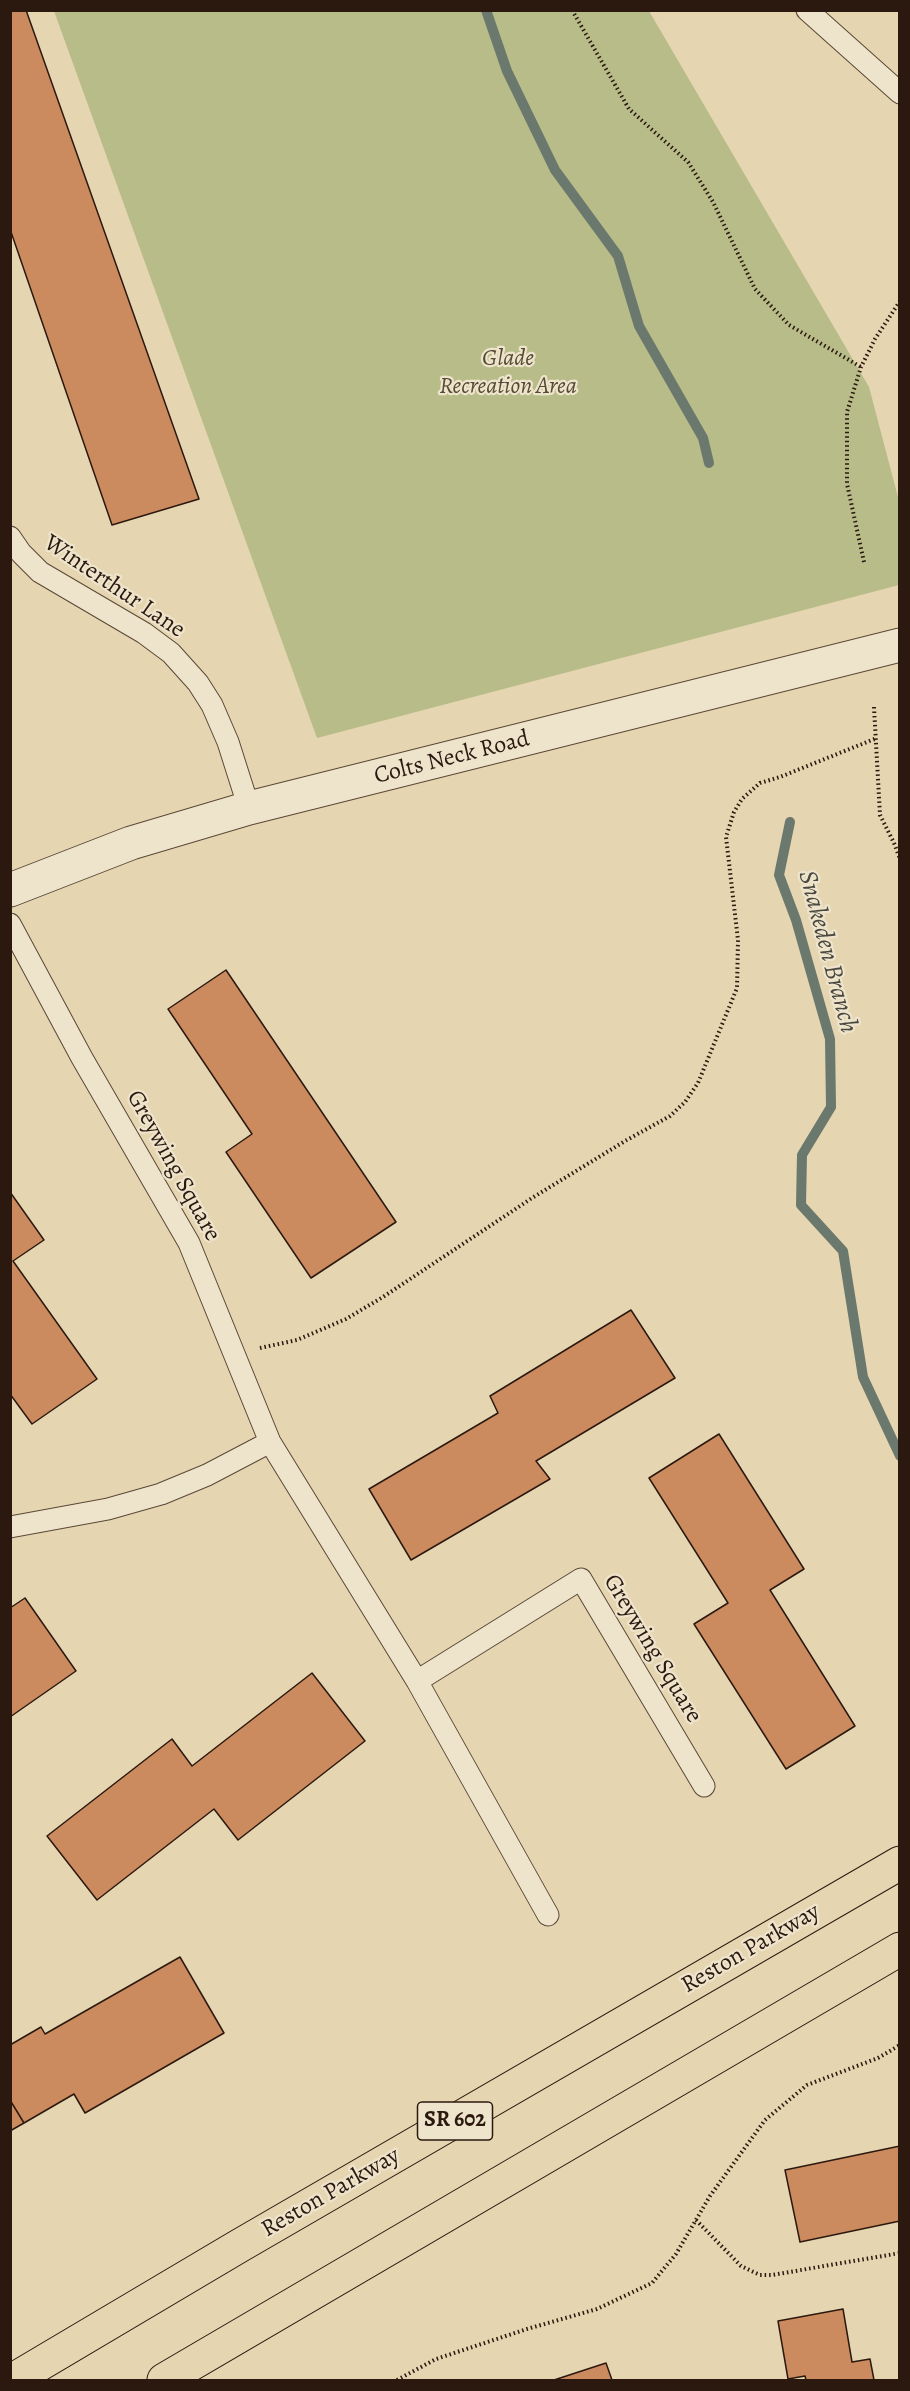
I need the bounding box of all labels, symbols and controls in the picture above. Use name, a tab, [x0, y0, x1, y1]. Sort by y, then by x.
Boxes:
park label: Glade Recreation Area	[439, 345, 577, 401]
street label: Winterthur Lane	[38, 529, 190, 645]
street label: Colts Neck Road	[371, 725, 533, 791]
water label: Snakeden Branch	[790, 867, 864, 1037]
street label: Greywing Square	[120, 1086, 226, 1246]
street label: Greywing Square	[596, 1570, 708, 1728]
street label: Reston Parkway	[677, 1898, 825, 2000]
road number: SR 602	[418, 2102, 492, 2140]
street label: Reston Parkway	[257, 2142, 405, 2244]

